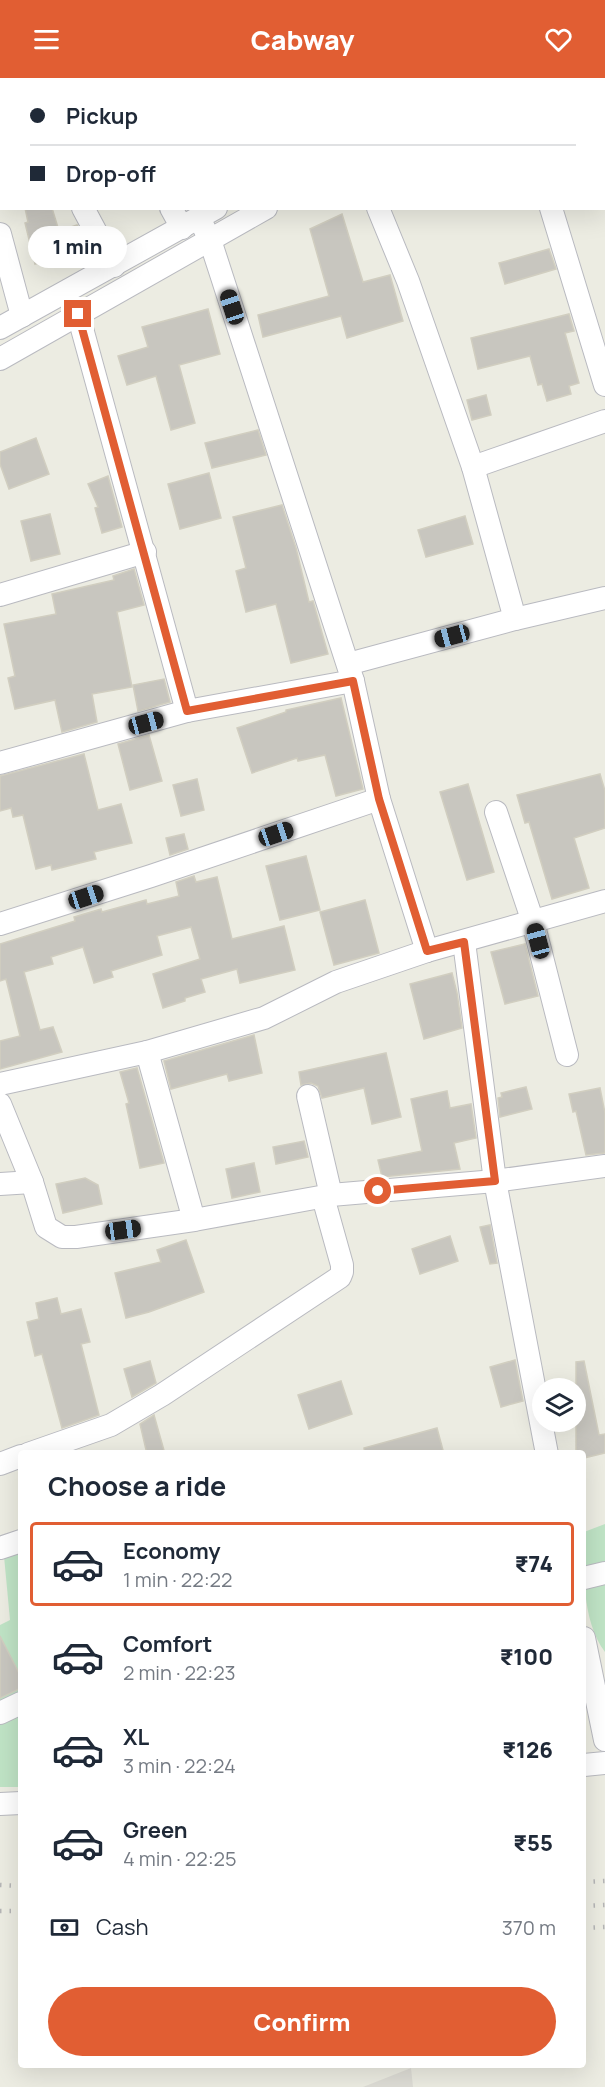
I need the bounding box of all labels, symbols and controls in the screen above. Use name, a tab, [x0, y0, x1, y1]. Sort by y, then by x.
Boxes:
text: Cabway	[251, 21, 354, 58]
icon: menu	[30, 23, 63, 56]
icon: heart	[542, 23, 575, 56]
text: Pickup	[66, 101, 138, 131]
text: Drop-off	[66, 159, 156, 189]
callout: 1 min	[28, 227, 128, 269]
text: 1 min	[52, 233, 103, 260]
car	[218, 287, 246, 327]
route end	[64, 300, 91, 327]
car	[432, 623, 472, 649]
car	[126, 710, 166, 736]
car	[256, 820, 296, 848]
car	[66, 883, 106, 911]
car	[525, 921, 551, 961]
route start	[364, 1177, 391, 1204]
car	[104, 1219, 142, 1241]
map controls	[532, 1378, 586, 1432]
button: layers	[532, 1378, 586, 1432]
text: Choose a ride	[48, 1467, 226, 1504]
text: Economy	[123, 1536, 221, 1566]
icon: car	[51, 1537, 105, 1591]
text: ₹74	[515, 1549, 553, 1579]
text: 1 min · 22:22	[123, 1566, 232, 1593]
text: Comfort	[123, 1629, 212, 1659]
icon: car	[51, 1630, 105, 1684]
text: ₹100	[500, 1642, 553, 1672]
text: 2 min · 22:23	[123, 1659, 236, 1686]
text: XL	[123, 1722, 149, 1752]
icon: car	[51, 1723, 105, 1777]
text: ₹126	[502, 1735, 553, 1765]
text: 3 min · 22:24	[123, 1752, 236, 1779]
text: Green	[123, 1815, 188, 1845]
icon: car	[51, 1816, 105, 1870]
text: ₹55	[513, 1828, 553, 1858]
text: 4 min · 22:25	[123, 1845, 237, 1872]
icon: cash	[48, 1911, 81, 1944]
text: Cash	[96, 1912, 149, 1942]
text: 370 m	[502, 1914, 556, 1941]
button: Confirm	[48, 1987, 556, 2056]

